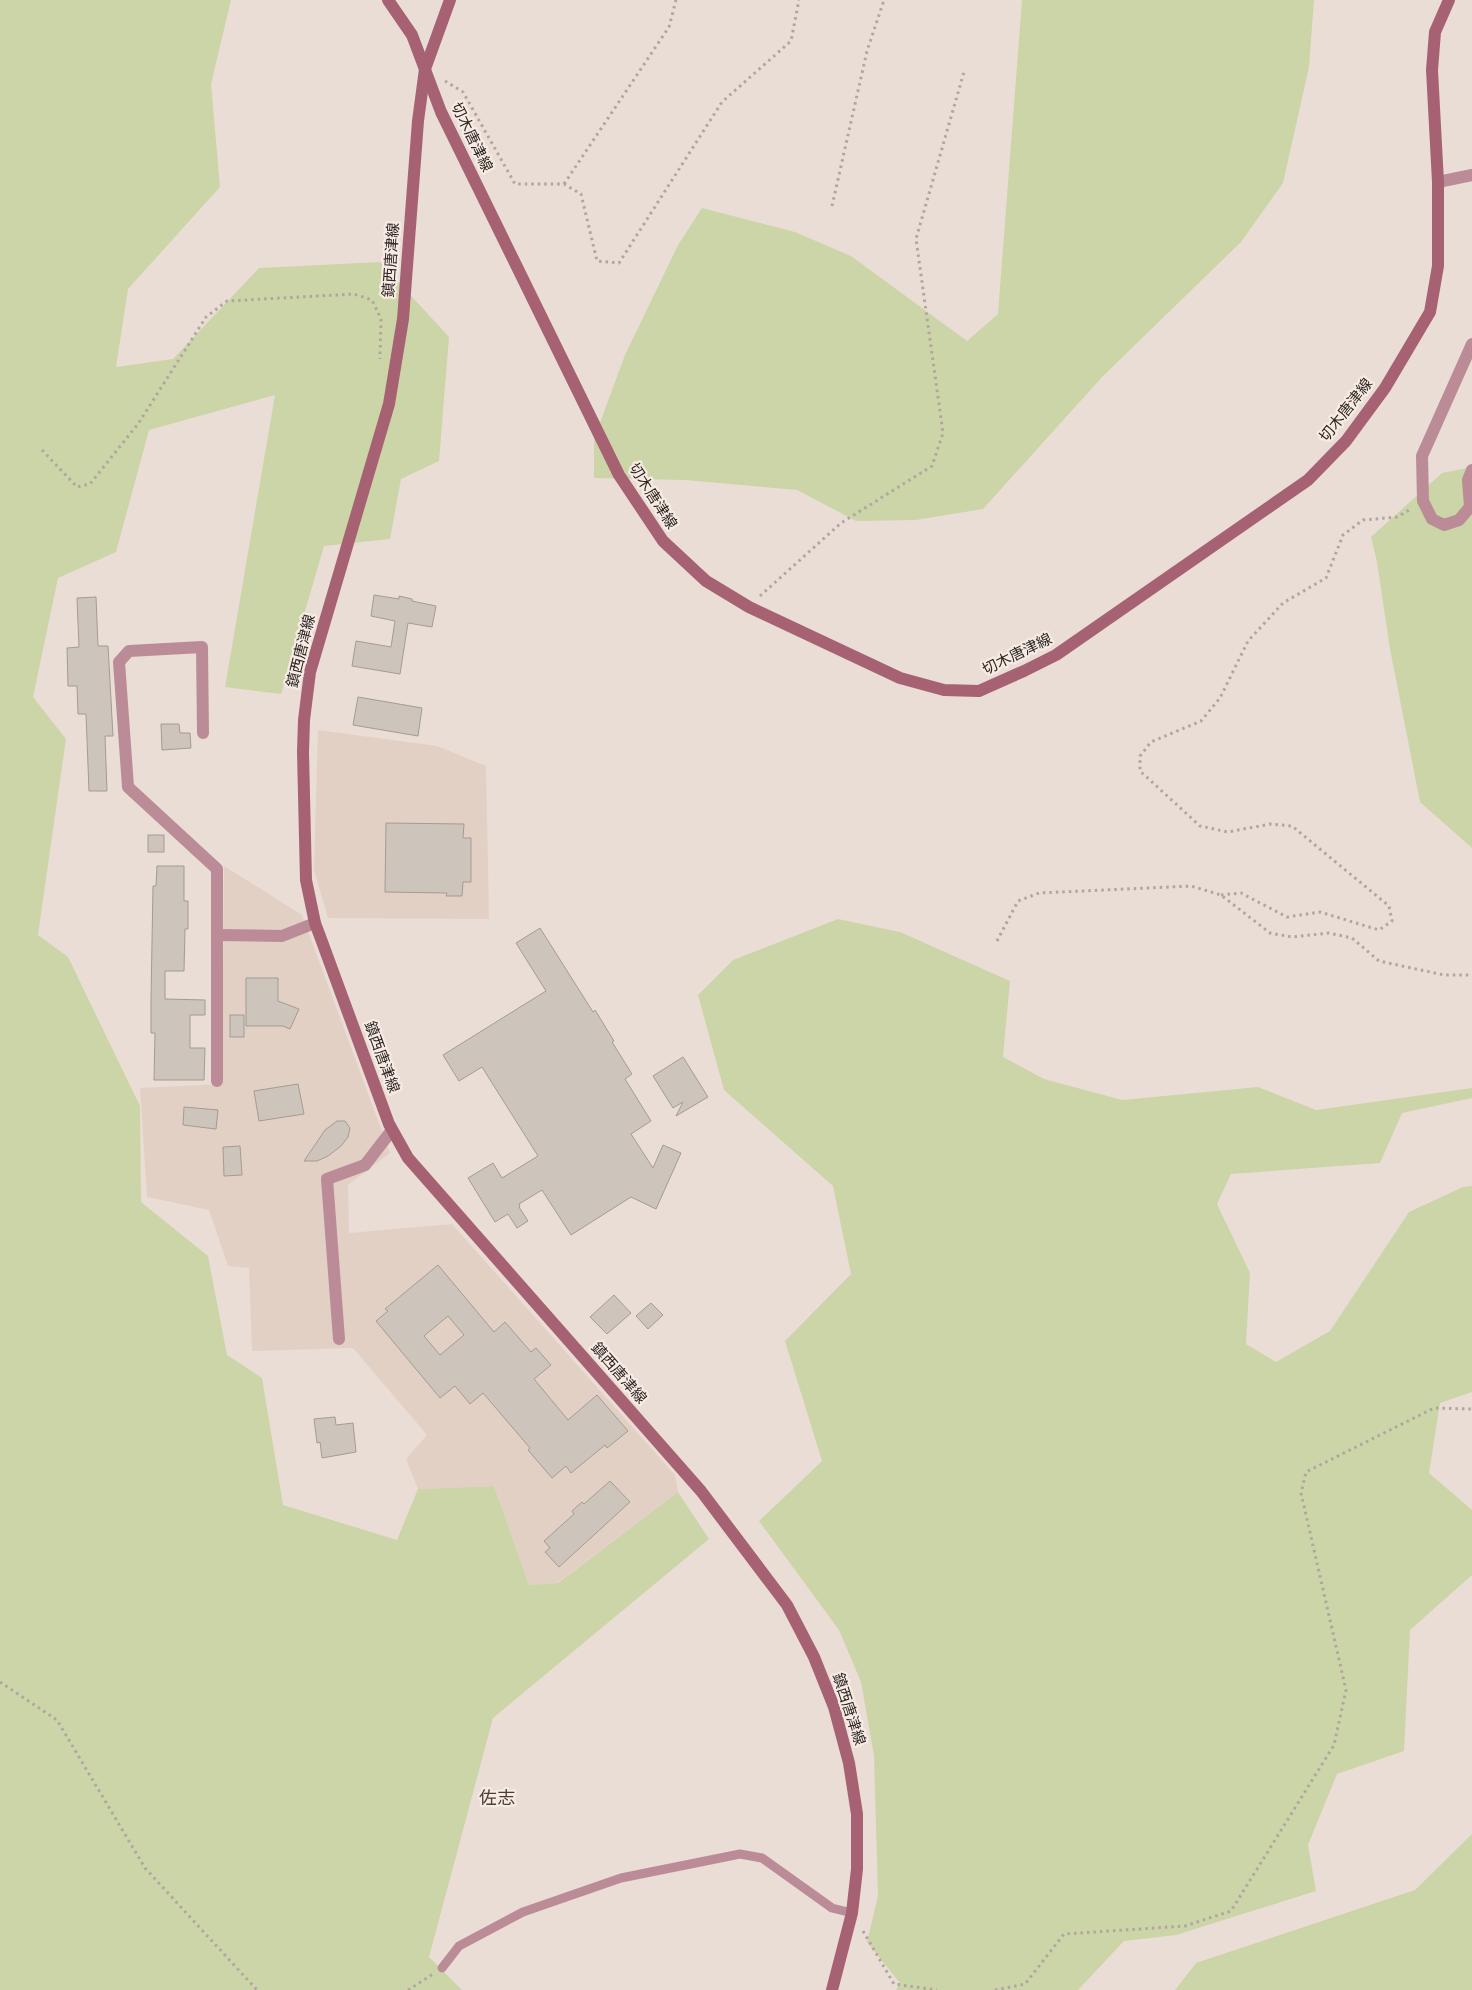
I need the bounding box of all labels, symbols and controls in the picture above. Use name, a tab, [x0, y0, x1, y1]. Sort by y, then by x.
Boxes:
street label: 切木唐津線	[447, 99, 497, 175]
street label: 鎮西唐津線	[378, 222, 404, 298]
street label: 切木唐津線	[1315, 374, 1377, 446]
street label: 切木唐津線	[624, 459, 682, 533]
street label: 鎮西唐津線	[282, 612, 320, 690]
street label: 切木唐津線	[979, 629, 1055, 679]
street label: 鎮西唐津線	[360, 1018, 404, 1096]
street label: 鎮西唐津線	[587, 1338, 651, 1408]
street label: 鎮西唐津線	[828, 1670, 870, 1748]
district label: 佐志	[479, 1786, 515, 1810]

